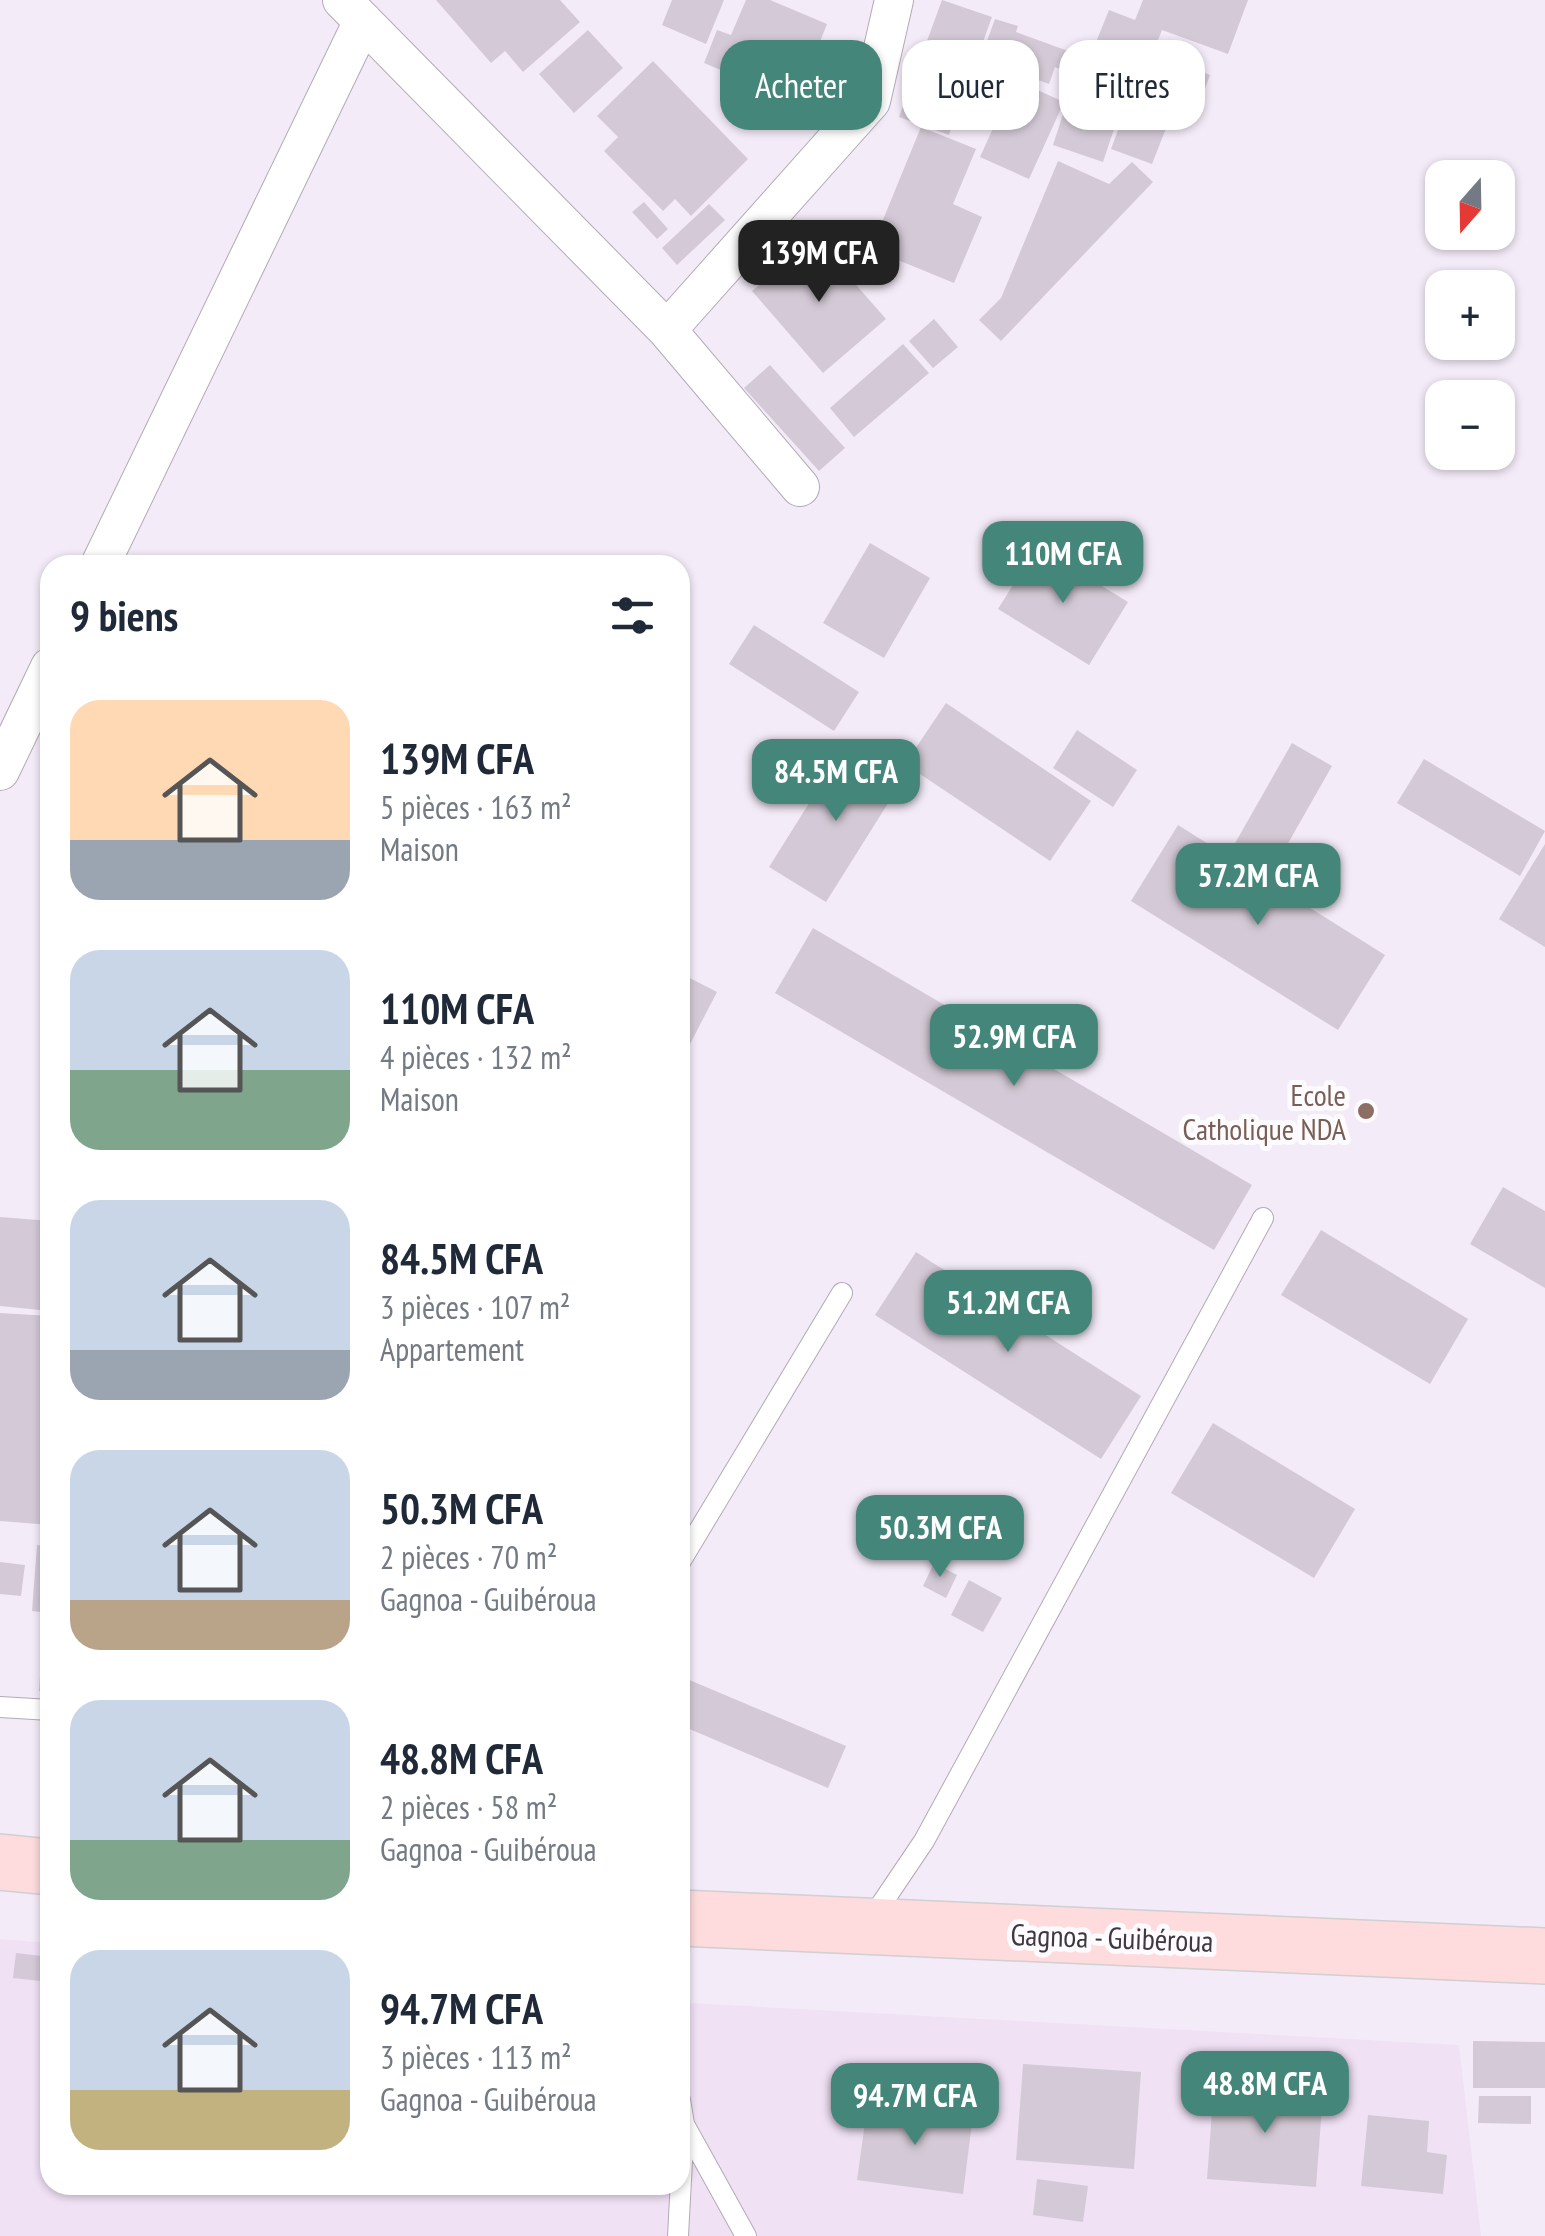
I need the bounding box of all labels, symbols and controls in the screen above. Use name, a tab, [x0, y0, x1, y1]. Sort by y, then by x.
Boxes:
chip: Acheter	[720, 40, 882, 130]
chip: Louer	[902, 40, 1039, 130]
chip: Filtres	[1059, 40, 1205, 130]
north arrow	[1425, 160, 1515, 250]
map controls	[1425, 160, 1515, 470]
pin: 139M CFA	[716, 220, 922, 305]
text: 139M CFA	[760, 231, 878, 273]
button: +	[1425, 270, 1515, 360]
button: −	[1425, 380, 1515, 470]
pin: 110M CFA	[960, 521, 1166, 606]
text: 110M CFA	[1004, 532, 1122, 574]
text: 9 biens	[70, 588, 178, 643]
icon: filters	[605, 588, 660, 643]
text: 139M CFA	[380, 731, 534, 786]
pin: 84.5M CFA	[722, 739, 950, 824]
icon: home	[150, 740, 270, 860]
text: 84.5M CFA	[774, 750, 898, 792]
text: 5 pièces · 163 m²	[380, 786, 572, 828]
text: Maison	[380, 828, 459, 870]
pin: 57.2M CFA	[1144, 843, 1372, 928]
text: 57.2M CFA	[1198, 854, 1318, 896]
text: 110M CFA	[380, 981, 534, 1036]
icon: home	[150, 990, 270, 1110]
pin: 52.9M CFA	[900, 1004, 1128, 1089]
text: 52.9M CFA	[952, 1015, 1076, 1057]
text: 4 pièces · 132 m²	[380, 1036, 572, 1078]
place label: Ecole Catholique NDA	[1183, 1075, 1347, 1148]
text: Maison	[380, 1078, 459, 1120]
marker: Ecole Catholique NDA	[1355, 1100, 1377, 1122]
text: 84.5M CFA	[380, 1231, 543, 1286]
icon: home	[150, 1240, 270, 1360]
pin: 51.2M CFA	[894, 1270, 1122, 1355]
text: 51.2M CFA	[946, 1281, 1070, 1323]
text: 3 pièces · 107 m²	[380, 1286, 570, 1328]
text: Appartement	[380, 1328, 524, 1370]
text: 50.3M CFA	[380, 1481, 543, 1536]
icon: home	[150, 1490, 270, 1610]
pin: 50.3M CFA	[826, 1495, 1054, 1580]
text: 50.3M CFA	[878, 1506, 1002, 1548]
text: 2 pièces · 70 m²	[380, 1536, 557, 1578]
text: Gagnoa - Guibéroua	[380, 1578, 596, 1620]
text: 48.8M CFA	[380, 1731, 543, 1786]
icon: home	[150, 1740, 270, 1860]
text: 2 pièces · 58 m²	[380, 1786, 557, 1828]
text: Gagnoa - Guibéroua	[380, 1828, 596, 1870]
street label: Gagnoa - Guibéroua	[1010, 1914, 1214, 1960]
text: 94.7M CFA	[380, 1981, 543, 2036]
icon: home	[150, 1990, 270, 2110]
text: 3 pièces · 113 m²	[380, 2036, 572, 2078]
pin: 48.8M CFA	[1151, 2051, 1379, 2136]
text: 48.8M CFA	[1203, 2062, 1327, 2104]
pin: 94.7M CFA	[801, 2063, 1029, 2148]
text: 94.7M CFA	[853, 2074, 977, 2116]
text: Gagnoa - Guibéroua	[380, 2078, 596, 2120]

